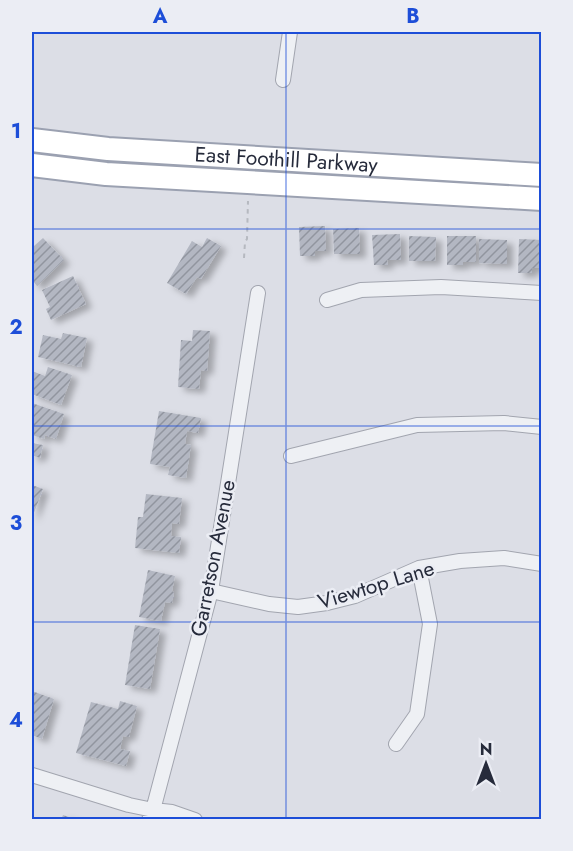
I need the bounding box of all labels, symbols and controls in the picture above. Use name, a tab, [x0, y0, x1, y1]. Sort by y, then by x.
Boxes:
text: A	[152, 2, 168, 31]
text: B	[406, 2, 420, 31]
text: 1	[11, 117, 21, 146]
street label: East Foothill Parkway	[194, 139, 379, 180]
text: 2	[9, 313, 23, 342]
street label: Garretson Avenue	[183, 477, 243, 639]
text: 3	[10, 509, 22, 538]
street label: Viewtop Lane	[314, 553, 438, 617]
text: 4	[9, 706, 23, 735]
north arrow	[456, 734, 516, 794]
text: N	[480, 738, 492, 761]

